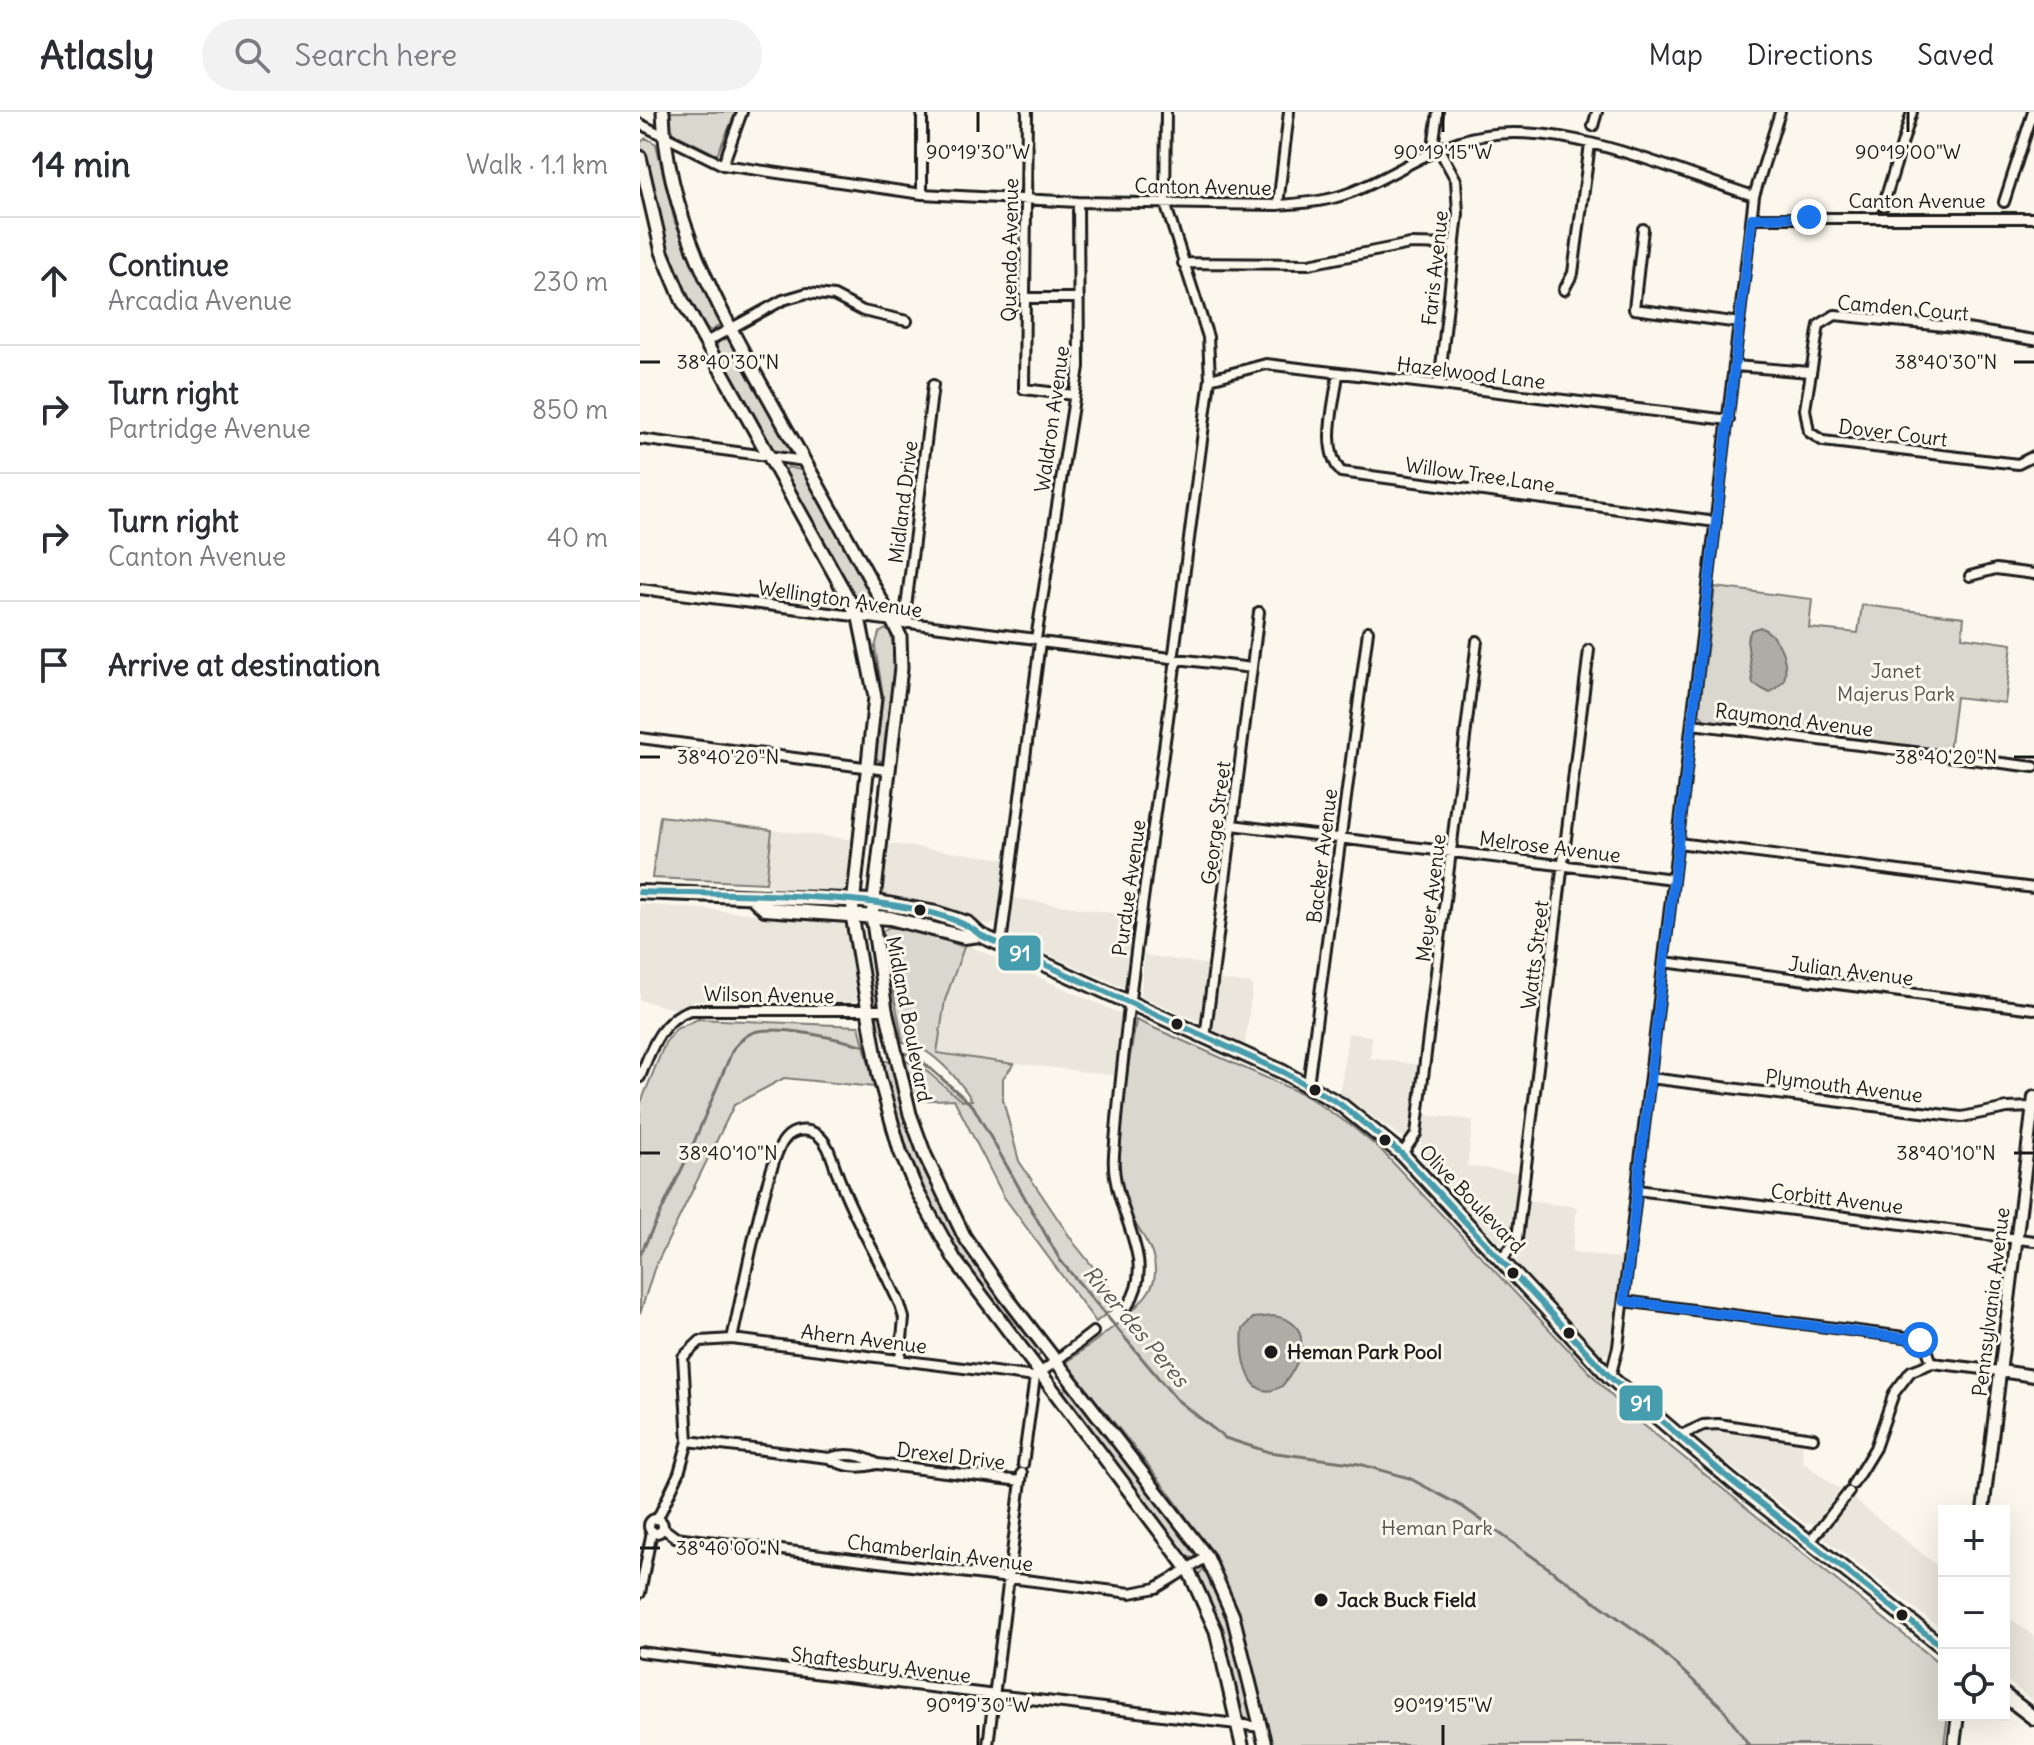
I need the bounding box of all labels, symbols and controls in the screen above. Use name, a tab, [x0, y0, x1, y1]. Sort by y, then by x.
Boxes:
search box	[202, 19, 762, 91]
text: Atlasly	[40, 32, 154, 79]
icon: search	[230, 33, 274, 77]
text: Search here	[294, 36, 457, 74]
text: Map	[1648, 37, 1703, 73]
text: Directions	[1747, 37, 1873, 73]
text: Saved	[1917, 37, 1994, 73]
text: 90°19'30"W	[926, 139, 1030, 164]
text: 90°19'15"W	[1393, 139, 1493, 164]
text: 90°19'00"W	[1855, 139, 1961, 164]
text: 14 min	[32, 143, 130, 186]
text: Walk · 1.1 km	[466, 148, 608, 181]
street label: Canton Avenue	[1134, 173, 1272, 200]
street label: Quendo Avenue	[996, 178, 1023, 322]
street label: Canton Avenue	[1848, 188, 1986, 213]
route end	[1791, 199, 1827, 235]
street label: Faris Avenue	[1416, 209, 1453, 327]
text: Continue	[108, 246, 229, 284]
icon: ahead	[32, 259, 76, 303]
text: 230 m	[533, 265, 608, 298]
text: Arcadia Avenue	[108, 284, 292, 317]
street label: Camden Court	[1836, 289, 1970, 326]
street label: Waldron Avenue	[1029, 344, 1074, 494]
text: 38°40'30"N	[677, 349, 779, 374]
text: 38°40'30"N	[1895, 349, 1997, 374]
street label: Hazelwood Lane	[1395, 351, 1547, 394]
text: Turn right	[108, 374, 239, 412]
icon: right	[32, 387, 76, 431]
text: 850 m	[532, 393, 608, 426]
text: Partridge Avenue	[108, 412, 311, 445]
street label: Dover Court	[1837, 413, 1949, 452]
street label: Midland Drive	[883, 439, 922, 565]
street label: Willow Tree Lane	[1404, 452, 1556, 497]
text: Turn right	[108, 502, 239, 540]
icon: right	[32, 515, 76, 559]
text: 40 m	[547, 521, 608, 554]
text: Canton Avenue	[108, 540, 286, 573]
street label: Wellington Avenue	[756, 575, 924, 622]
icon: arrive	[32, 643, 76, 687]
text: Arrive at destination	[108, 646, 380, 684]
park label: Janet Majerus Park	[1837, 658, 1955, 706]
street label: Raymond Avenue	[1714, 697, 1875, 742]
text: 38°40'20"N	[677, 744, 779, 769]
text: 38°40'20"N	[1895, 744, 1997, 769]
street label: George Street	[1196, 759, 1236, 886]
street label: Backer Avenue	[1301, 787, 1342, 925]
street label: Purdue Avenue	[1107, 818, 1150, 958]
street label: Melrose Avenue	[1478, 825, 1622, 868]
street label: Meyer Avenue	[1410, 832, 1451, 963]
street label: Watts Street	[1515, 899, 1554, 1011]
unlabelled marker	[912, 902, 928, 918]
street label: Midland Boulevard	[881, 934, 938, 1104]
line badge: 91	[997, 934, 1042, 972]
text: 91	[1009, 939, 1031, 967]
street label: Julian Avenue	[1787, 950, 1915, 991]
street label: Wilson Avenue	[703, 981, 835, 1008]
unlabelled marker	[1169, 1016, 1185, 1032]
street label: Plymouth Avenue	[1764, 1063, 1924, 1108]
unlabelled marker	[1307, 1082, 1323, 1098]
unlabelled marker	[1377, 1132, 1393, 1148]
street label: Olive Boulevard	[1414, 1139, 1531, 1258]
text: 38°40'10"N	[678, 1140, 778, 1165]
text: 38°40'10"N	[1896, 1140, 1996, 1165]
street label: Corbitt Avenue	[1769, 1178, 1905, 1219]
street label: Pennsylvania Avenue	[1966, 1206, 2015, 1398]
water label: River des Peres	[1077, 1260, 1196, 1394]
unlabelled marker	[1505, 1265, 1521, 1281]
street label: Ahern Avenue	[800, 1318, 928, 1359]
route start	[1902, 1322, 1938, 1358]
unlabelled marker	[1561, 1325, 1577, 1341]
place label: Heman Park Pool	[1287, 1339, 1442, 1364]
marker: Heman Park Pool	[1262, 1343, 1280, 1361]
line badge: 91	[1618, 1384, 1664, 1422]
text: 91	[1630, 1389, 1652, 1417]
street label: Drexel Drive	[895, 1436, 1007, 1475]
map controls	[1938, 1505, 2010, 1721]
button: +	[1938, 1505, 2010, 1577]
park label: Heman Park	[1381, 1515, 1493, 1540]
street label: Chamberlain Avenue	[846, 1529, 1035, 1576]
text: 38°40'00"N	[676, 1535, 780, 1560]
button: −	[1938, 1577, 2010, 1649]
place label: Jack Buck Field	[1337, 1587, 1476, 1612]
marker: Jack Buck Field	[1312, 1591, 1330, 1609]
unlabelled marker	[1894, 1607, 1910, 1623]
street label: Shaftesbury Avenue	[790, 1641, 972, 1688]
button: locate	[1938, 1649, 2010, 1721]
text: 90°19'30"W	[926, 1692, 1030, 1717]
text: 90°19'15"W	[1393, 1692, 1493, 1717]

